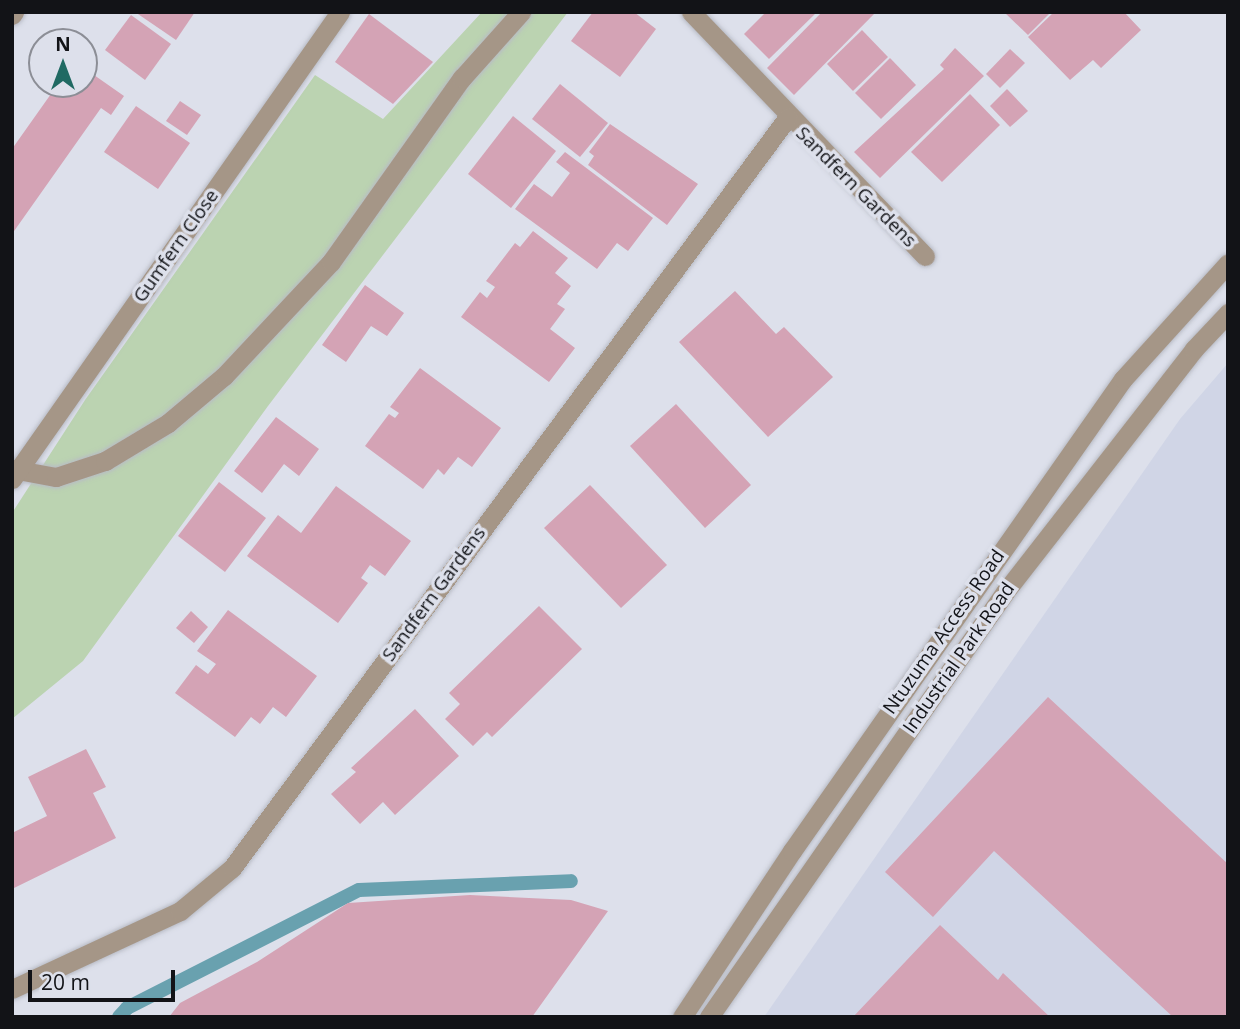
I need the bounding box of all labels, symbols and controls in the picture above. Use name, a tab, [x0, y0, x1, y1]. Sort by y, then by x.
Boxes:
north arrow	[28, 28, 98, 98]
text: N	[55, 31, 71, 57]
street label: Sandfern Gardens	[791, 122, 921, 252]
street label: Gumfern Close	[129, 185, 223, 307]
street label: Sandfern Gardens	[378, 522, 490, 666]
street label: Ntuzuma Access Road	[879, 545, 1009, 719]
street label: Industrial Park Road	[898, 578, 1020, 738]
scale bar	[32, 956, 178, 1000]
text: 20 m	[41, 968, 90, 996]

